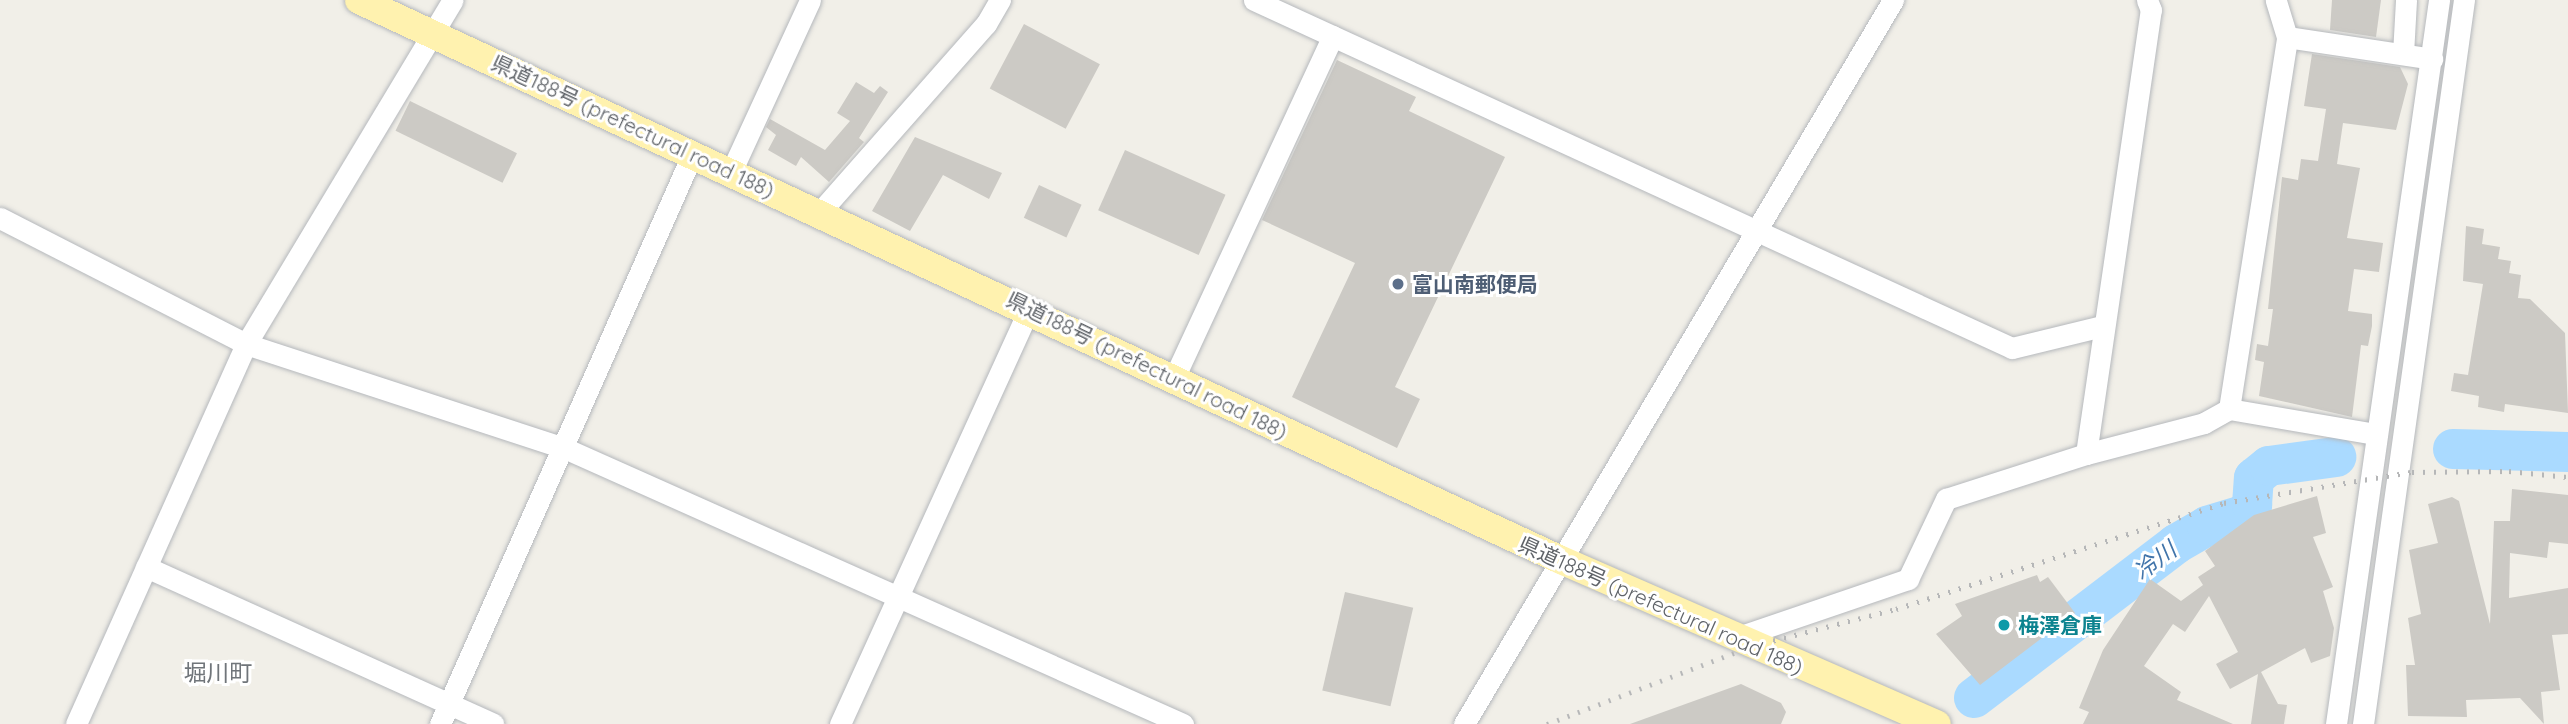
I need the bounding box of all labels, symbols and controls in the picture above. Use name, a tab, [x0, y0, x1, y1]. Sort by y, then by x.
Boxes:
street label: 県道188号 (prefectural road 188)	[488, 49, 778, 203]
place label: 富山南郵便局	[1412, 271, 1538, 297]
marker: 富山南郵便局	[1390, 276, 1406, 292]
street label: 県道188号 (prefectural road 188)	[1003, 286, 1291, 444]
street label: 県道188号 (prefectural road 188)	[1515, 531, 1807, 679]
water label: 冷川	[2128, 536, 2182, 586]
place label: 梅澤倉庫	[2018, 612, 2102, 638]
marker: 梅澤倉庫	[1996, 617, 2012, 633]
district label: 堀川町	[184, 659, 252, 687]

